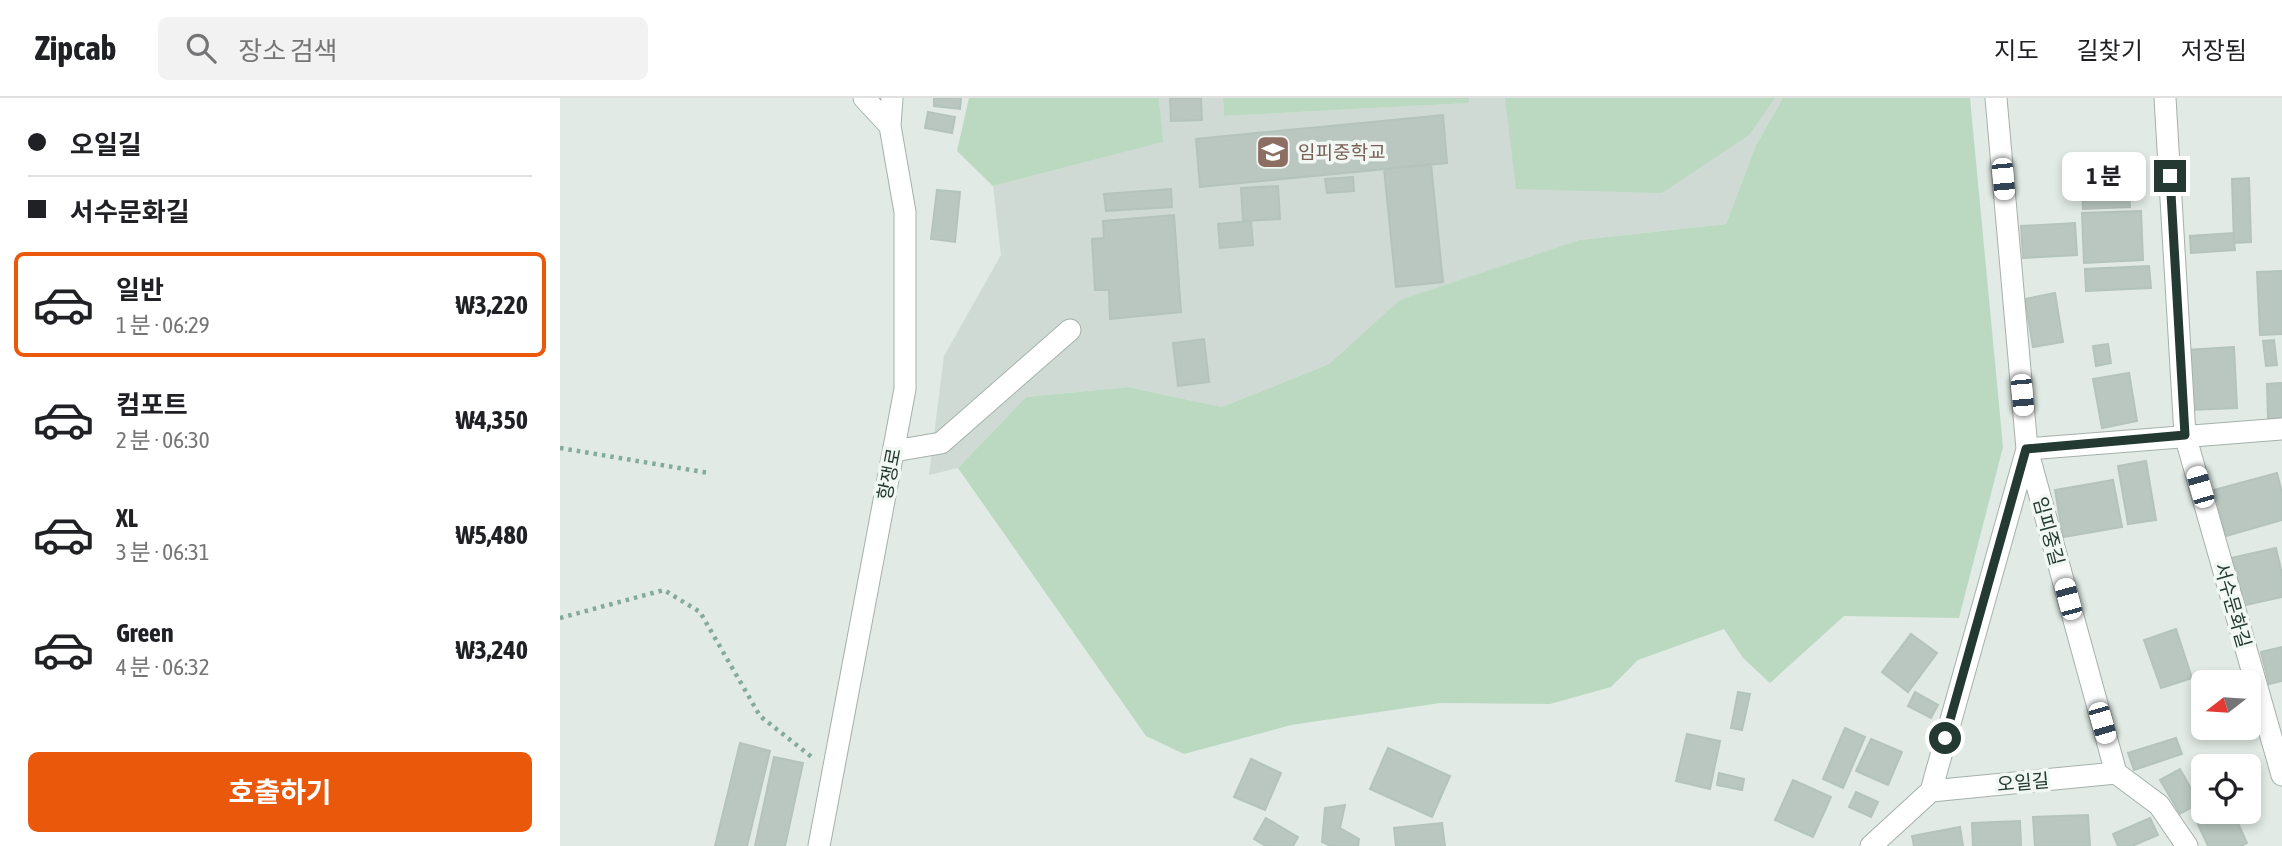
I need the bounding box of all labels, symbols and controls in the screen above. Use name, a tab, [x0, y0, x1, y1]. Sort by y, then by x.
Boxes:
search box	[158, 17, 648, 80]
text: Zipcab	[35, 29, 116, 67]
icon: search	[182, 29, 220, 67]
text: 장소 검색	[238, 36, 338, 66]
text: 지도	[1994, 37, 2039, 64]
text: 길찾기	[2077, 37, 2143, 64]
text: 저장됨	[2181, 37, 2247, 64]
text: 오일길	[70, 130, 142, 160]
school or university icon: 임피중학교	[1254, 133, 1292, 171]
place label: 임피중학교	[1298, 141, 1385, 163]
callout: 1 분	[2062, 152, 2146, 200]
car	[1991, 157, 2016, 201]
route end	[2154, 160, 2186, 192]
text: 1 분	[2086, 163, 2122, 189]
text: 서수문화길	[70, 197, 190, 227]
icon: car	[32, 273, 95, 336]
text: 일반	[116, 275, 164, 305]
text: ₩3,220	[456, 290, 528, 320]
text: 1 분 · 06:29	[116, 312, 210, 338]
car	[2010, 373, 2035, 417]
icon: car	[32, 388, 95, 451]
text: 컴포트	[116, 390, 188, 420]
text: ₩4,350	[456, 405, 528, 435]
text: 2 분 · 06:30	[116, 427, 210, 453]
street label: 항쟁로	[873, 446, 905, 502]
car	[2185, 464, 2216, 510]
street label: 임피중길	[2029, 494, 2069, 568]
icon: car	[32, 503, 95, 566]
text: XL	[116, 503, 138, 533]
text: ₩5,480	[456, 520, 528, 550]
text: 3 분 · 06:31	[116, 539, 210, 565]
street label: 서수문화길	[2210, 560, 2256, 650]
car	[2053, 576, 2084, 622]
icon: car	[32, 618, 95, 681]
text: Green	[116, 618, 174, 648]
text: ₩3,240	[456, 635, 528, 665]
text: 4 분 · 06:32	[116, 654, 210, 680]
north arrow	[2191, 670, 2261, 740]
map controls	[2191, 670, 2261, 824]
car	[2087, 700, 2118, 746]
route start	[1929, 722, 1961, 754]
button: 호출하기	[28, 752, 532, 832]
button: locate	[2191, 754, 2261, 824]
street label: 오일길	[1996, 769, 2050, 795]

